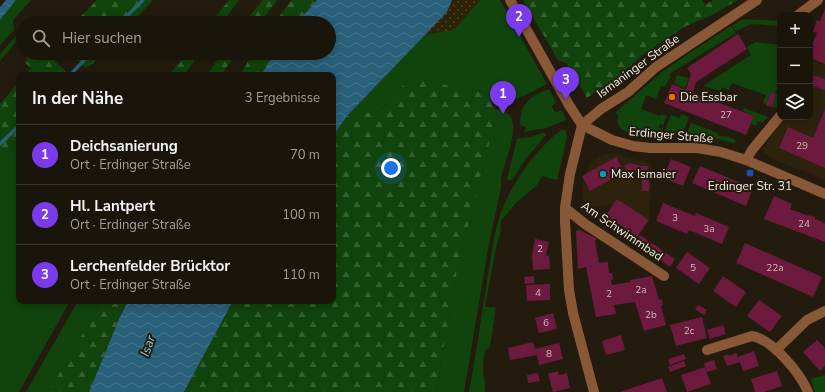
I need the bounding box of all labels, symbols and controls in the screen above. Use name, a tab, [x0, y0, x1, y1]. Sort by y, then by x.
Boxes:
pin: 2	[506, 4, 532, 37]
map controls	[777, 12, 813, 120]
button: +	[777, 12, 813, 48]
search box	[16, 16, 336, 60]
icon: search	[30, 27, 52, 49]
text: Hier suchen	[62, 28, 142, 48]
street label: Ismaninger Straße	[593, 31, 683, 101]
button: −	[777, 48, 813, 84]
pin: 3	[553, 67, 579, 100]
pin: 1	[490, 81, 516, 114]
button: layers	[777, 84, 813, 120]
text: In der Nähe	[32, 87, 123, 110]
text: 3 Ergebnisse	[245, 89, 320, 107]
place label: Die Essbar	[680, 89, 738, 105]
marker: Die Essbar	[667, 92, 677, 102]
house number: 27	[720, 108, 732, 122]
street label: Erdinger Straße	[628, 123, 714, 147]
text: Deichsanierung	[70, 136, 178, 156]
house number: 29	[796, 139, 808, 153]
text: 1	[41, 146, 49, 164]
text: 70 m	[290, 146, 320, 164]
text: Ort · Erdinger Straße	[70, 156, 191, 174]
your location	[381, 158, 401, 178]
place label: Max Ismaier	[611, 166, 677, 182]
marker: Erdinger Str. 31	[745, 168, 755, 178]
marker: Max Ismaier	[598, 169, 608, 179]
place label: Erdinger Str. 31	[708, 178, 792, 194]
text: Hl. Lantpert	[70, 196, 155, 216]
street label: Am Schwimmbad	[578, 198, 666, 264]
text: 2	[41, 206, 49, 224]
text: 100 m	[282, 206, 320, 224]
house number: 3	[672, 211, 678, 225]
text: Ort · Erdinger Straße	[70, 216, 191, 234]
house number: 24	[798, 217, 810, 231]
house number: 3a	[703, 222, 715, 236]
house number: 2	[537, 242, 543, 256]
text: Lerchenfelder Brücktor	[70, 256, 230, 276]
house number: 5	[690, 261, 696, 275]
house number: 22a	[766, 261, 784, 275]
text: 3	[41, 266, 49, 284]
text: 110 m	[282, 266, 320, 284]
text: Ort · Erdinger Straße	[70, 276, 191, 294]
house number: 2a	[635, 283, 647, 297]
house number: 4	[535, 286, 541, 300]
house number: 2	[606, 287, 612, 301]
house number: 2b	[645, 308, 657, 322]
house number: 6	[543, 316, 549, 330]
house number: 2c	[684, 324, 695, 338]
water label: Isar	[136, 333, 160, 359]
house number: 8	[546, 347, 552, 361]

